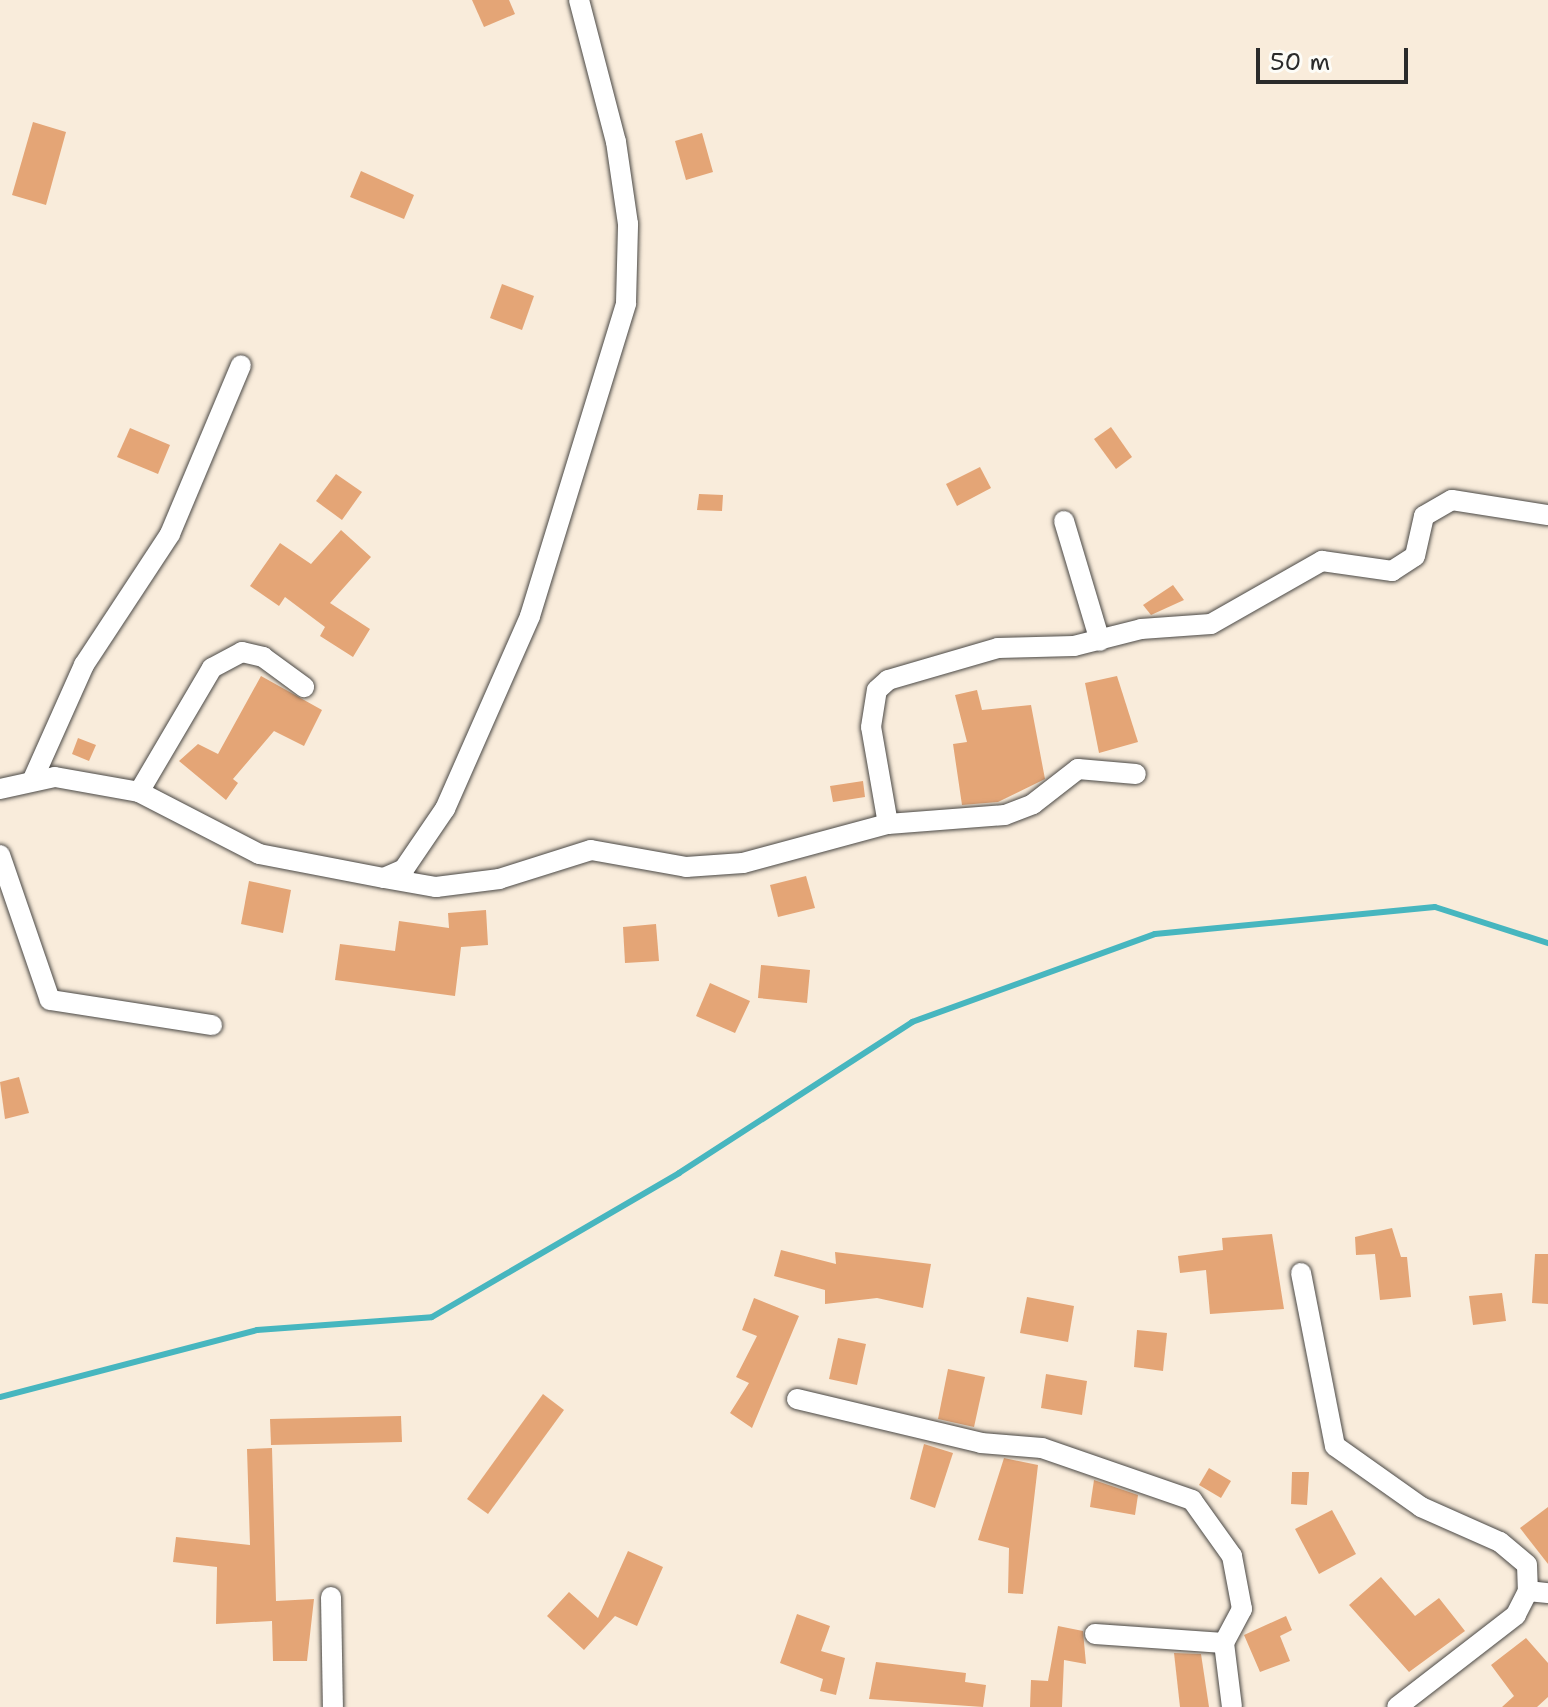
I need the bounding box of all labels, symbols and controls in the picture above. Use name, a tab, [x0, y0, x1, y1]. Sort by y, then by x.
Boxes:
scale bar	[1260, 32, 1412, 82]
text: 50 m	[1270, 46, 1330, 78]

